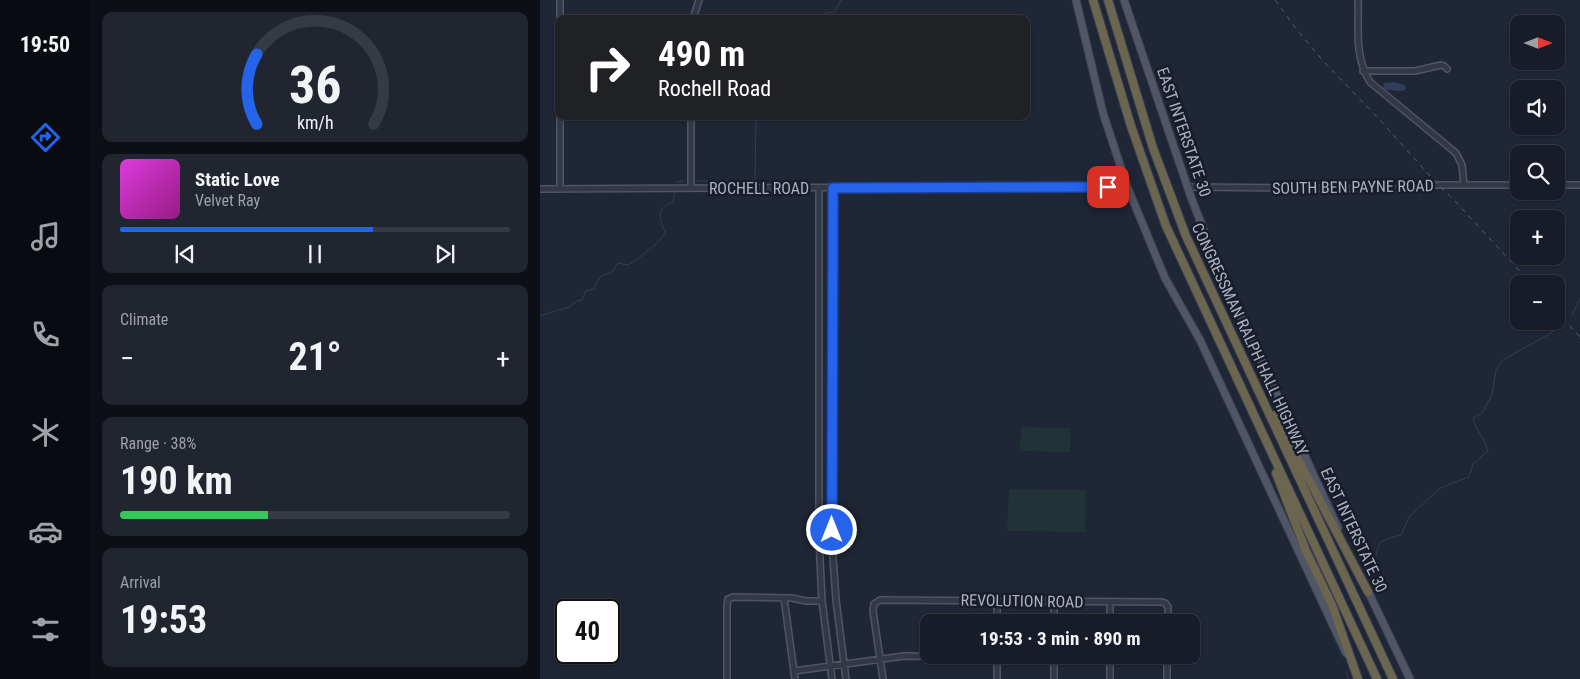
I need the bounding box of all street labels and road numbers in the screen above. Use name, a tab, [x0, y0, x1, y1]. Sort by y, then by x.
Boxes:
street label: EAST INTERSTATE 30	[1153, 65, 1215, 199]
street label: SOUTH BEN PAYNE ROAD	[1272, 176, 1434, 198]
street label: ROCHELL ROAD	[709, 179, 809, 198]
street label: CONGRESSMAN RALPH HALL HIGHWAY	[1188, 220, 1313, 459]
street label: EAST INTERSTATE 30	[1317, 465, 1391, 595]
street label: REVOLUTION ROAD	[960, 590, 1084, 612]

